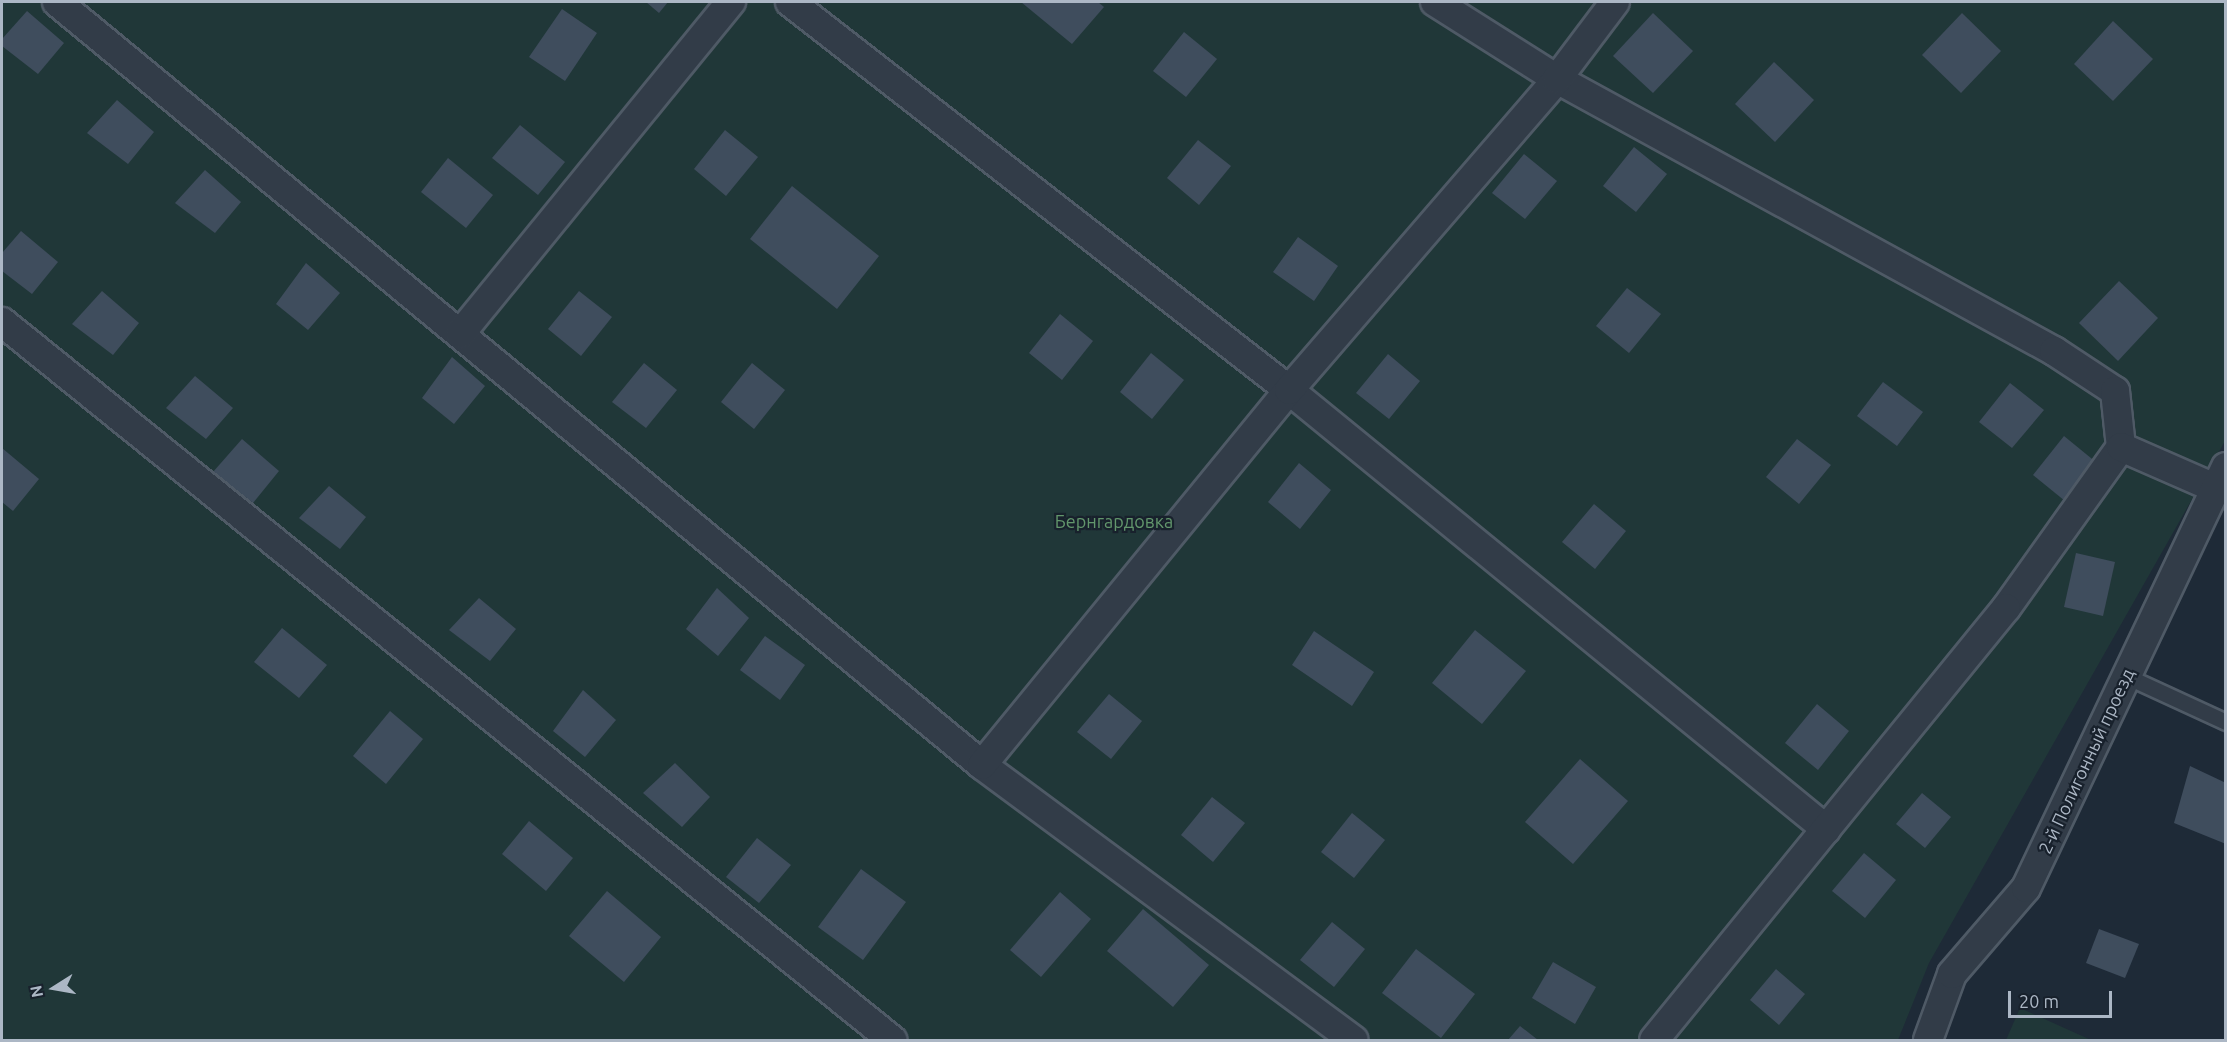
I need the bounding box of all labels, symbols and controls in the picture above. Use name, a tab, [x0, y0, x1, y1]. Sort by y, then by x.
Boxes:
park label: Бернгардовка	[1055, 510, 1173, 532]
street label: 2-й Полигонный проезд	[2034, 665, 2138, 857]
north arrow	[24, 958, 84, 1018]
scale bar	[2011, 979, 2114, 1017]
text: N	[26, 984, 46, 999]
text: 20 m	[2019, 991, 2059, 1011]

